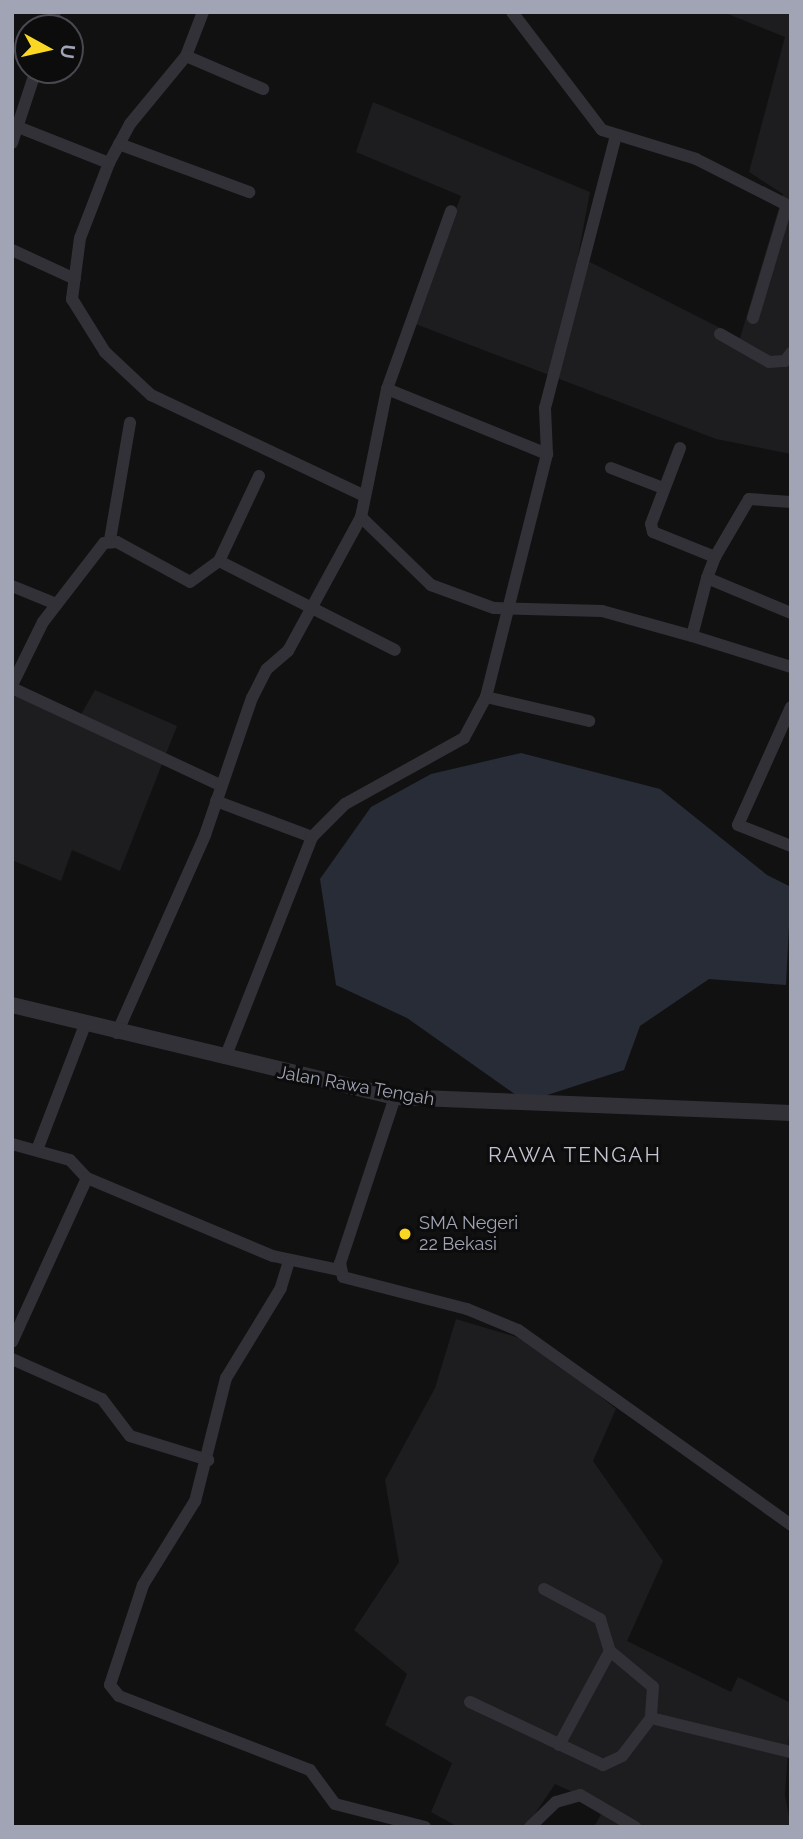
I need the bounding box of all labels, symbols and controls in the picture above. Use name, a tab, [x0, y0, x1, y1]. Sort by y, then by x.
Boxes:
north arrow	[14, 14, 84, 84]
text: U	[56, 43, 80, 60]
street label: Jalan Rawa Tengah	[276, 1062, 436, 1110]
district label: RAWA TENGAH	[489, 1142, 661, 1168]
place label: SMA Negeri 22 Bekasi	[419, 1213, 519, 1256]
marker: SMA Negeri 22 Bekasi	[397, 1226, 413, 1242]

